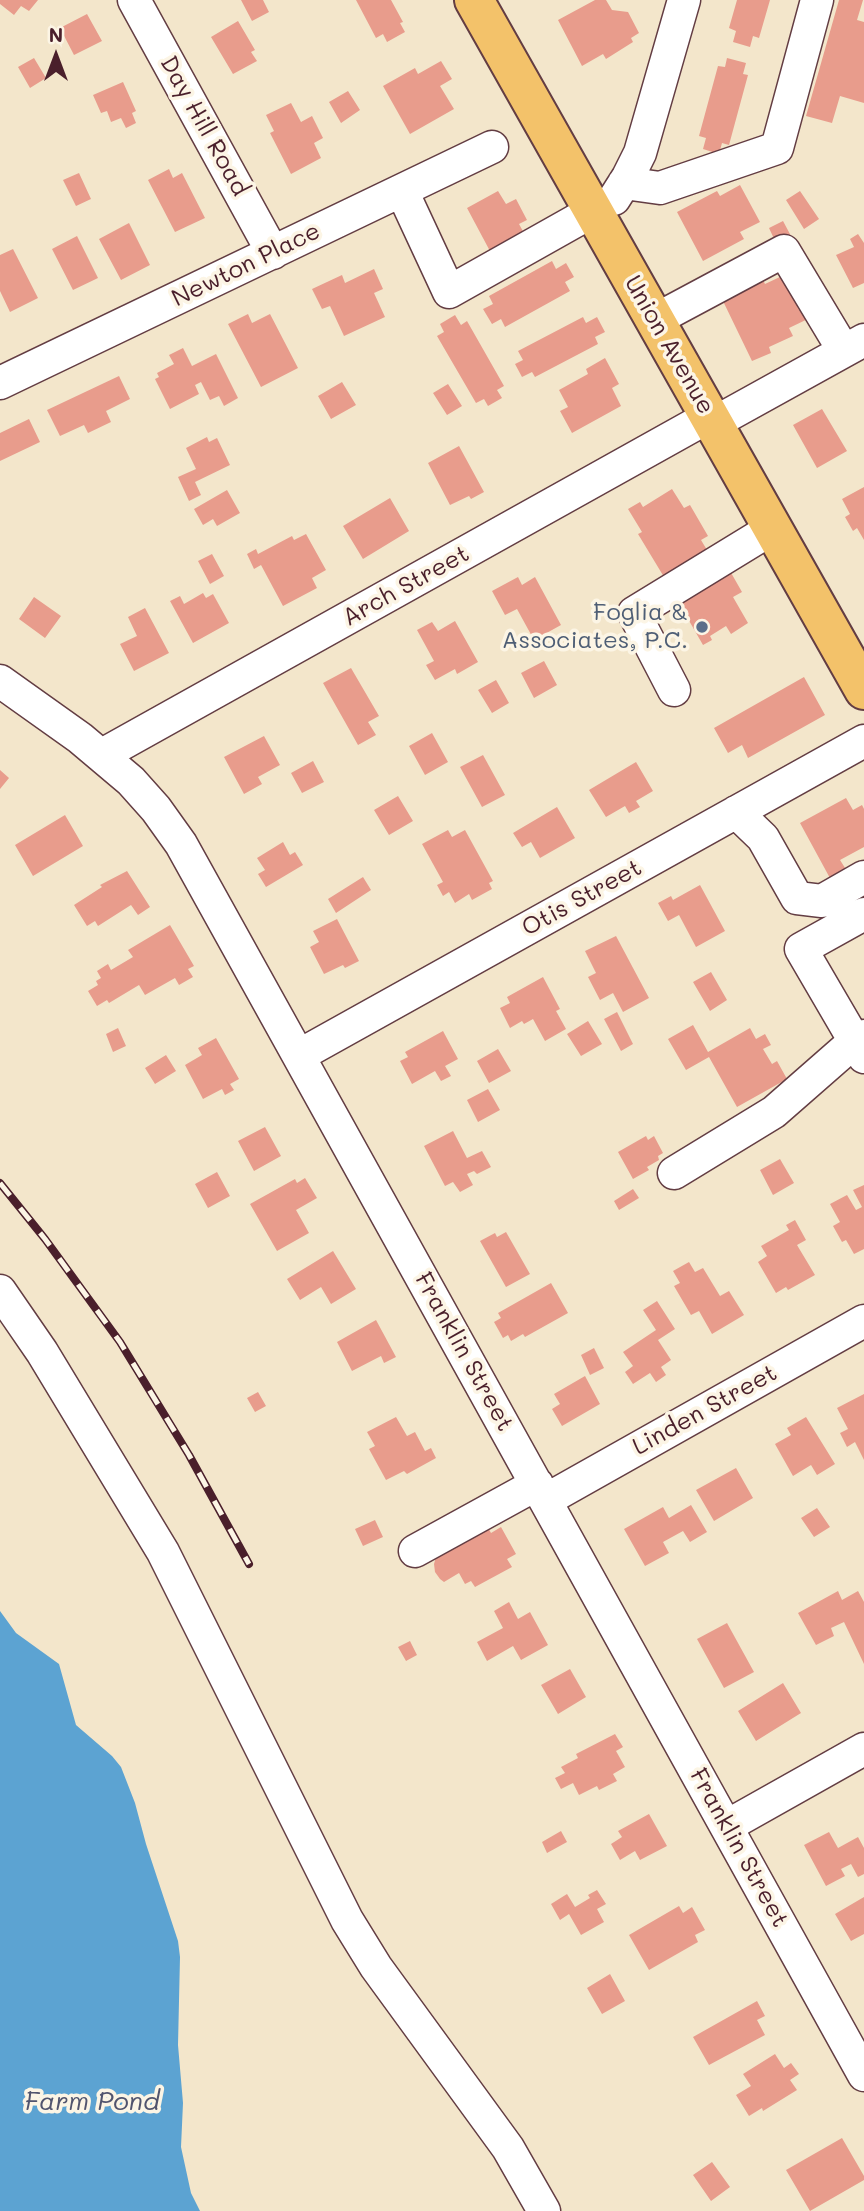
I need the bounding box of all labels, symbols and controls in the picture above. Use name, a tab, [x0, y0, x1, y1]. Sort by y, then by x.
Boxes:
north arrow	[21, 21, 91, 91]
text: N	[49, 22, 63, 47]
street label: Day Hill Road	[154, 51, 254, 201]
street label: Newton Place	[167, 217, 325, 313]
street label: Union Avenue	[618, 271, 720, 419]
street label: Arch Street	[338, 539, 474, 633]
place label: Foglia & Associates, P.C.	[502, 599, 688, 655]
marker: Foglia & Associates, P.C.	[694, 619, 710, 635]
street label: Otis Street	[517, 853, 647, 943]
street label: Franklin Street	[408, 1268, 520, 1436]
street label: Linden Street	[628, 1358, 782, 1462]
street label: Franklin Street	[683, 1764, 795, 1932]
water label: Farm Pond	[24, 2086, 160, 2118]

